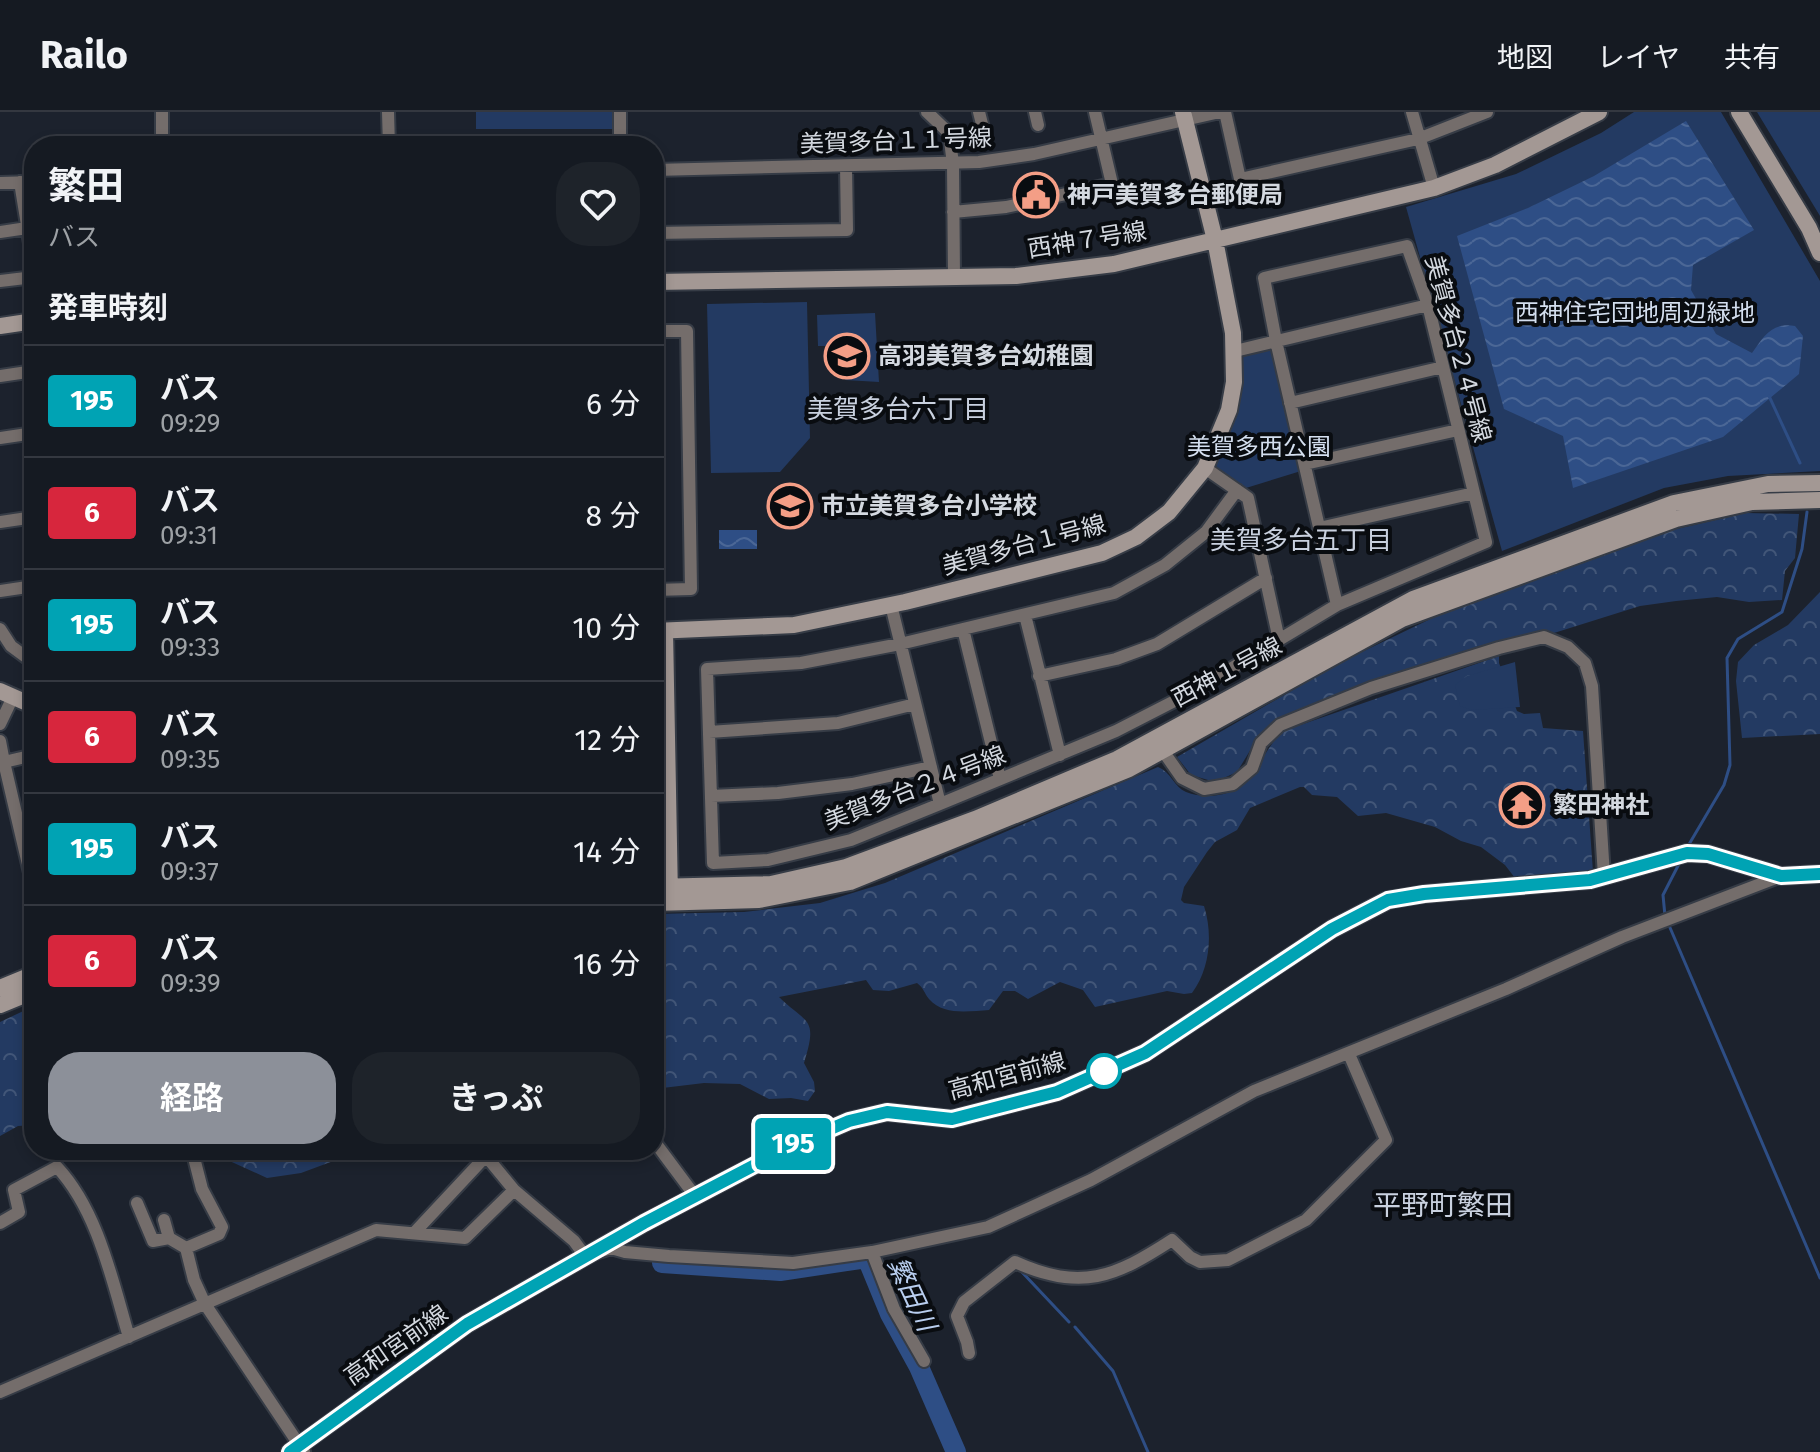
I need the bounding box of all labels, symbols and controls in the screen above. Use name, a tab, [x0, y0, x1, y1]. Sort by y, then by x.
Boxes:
text: Railo	[40, 32, 128, 78]
text: 地図	[1497, 41, 1553, 74]
text: レイヤ	[1597, 41, 1680, 74]
text: 共有	[1724, 41, 1780, 74]
street label: 美賀多台１１号線	[800, 124, 992, 158]
button: heart	[556, 162, 640, 246]
text: 繁田	[48, 163, 124, 209]
public building icon: 神戸美賀多台郵便局	[1012, 171, 1060, 219]
place label: 神戸美賀多台郵便局	[1067, 181, 1283, 209]
street label: 西神７号線	[1026, 217, 1148, 263]
text: バス	[48, 222, 100, 253]
street label: 美賀多台２４号線	[1420, 253, 1496, 445]
text: 発車時刻	[48, 290, 168, 326]
park label: 西神住宅団地周辺緑地	[1515, 299, 1755, 327]
school or university icon: 高羽美賀多台幼稚園	[823, 332, 871, 380]
place label: 高羽美賀多台幼稚園	[878, 342, 1094, 370]
text: バス	[160, 371, 220, 407]
text: 195	[70, 384, 114, 417]
text: 6 分	[586, 386, 640, 422]
district label: 美賀多台六丁目	[807, 394, 989, 425]
text: 09:29	[160, 408, 220, 439]
park label: 美賀多西公園	[1187, 433, 1331, 461]
school or university icon: 市立美賀多台小学校	[766, 482, 814, 530]
text: バス	[160, 483, 220, 519]
place label: 市立美賀多台小学校	[821, 492, 1037, 520]
text: 6	[84, 496, 100, 529]
text: 8 分	[586, 498, 640, 534]
street label: 美賀多台１号線	[939, 510, 1109, 580]
text: 09:31	[160, 520, 218, 551]
district label: 美賀多台五丁目	[1210, 525, 1392, 556]
text: バス	[160, 595, 220, 631]
text: 195	[70, 608, 114, 641]
text: 10 分	[572, 610, 640, 646]
street label: 西神１号線	[1167, 631, 1287, 713]
text: 09:33	[160, 632, 220, 663]
text: バス	[160, 707, 220, 743]
text: 6	[84, 720, 100, 753]
text: 12 分	[574, 722, 640, 758]
street label: 美賀多台２４号線	[820, 741, 1010, 835]
text: 09:35	[160, 744, 220, 775]
temple icon: 繁田神社	[1498, 781, 1546, 829]
place label: 繁田神社	[1553, 791, 1649, 819]
text: バス	[160, 819, 220, 855]
text: 195	[70, 832, 114, 865]
text: 14 分	[573, 834, 640, 870]
text: 09:37	[160, 856, 219, 887]
text: バス	[160, 931, 220, 967]
text: 6	[84, 944, 100, 977]
text: 16 分	[573, 946, 640, 982]
text: 09:39	[160, 968, 221, 999]
street label: 高和宮前線	[945, 1047, 1069, 1105]
button: 経路	[48, 1052, 336, 1144]
button: きっぷ	[352, 1052, 640, 1144]
unlabelled marker	[1087, 1054, 1121, 1088]
line badge: 195	[747, 1118, 839, 1170]
text: 195	[771, 1127, 815, 1160]
district label: 平野町繁田	[1373, 1189, 1513, 1222]
water label: 繁田川	[881, 1252, 943, 1339]
street label: 高和宮前線	[339, 1299, 453, 1391]

